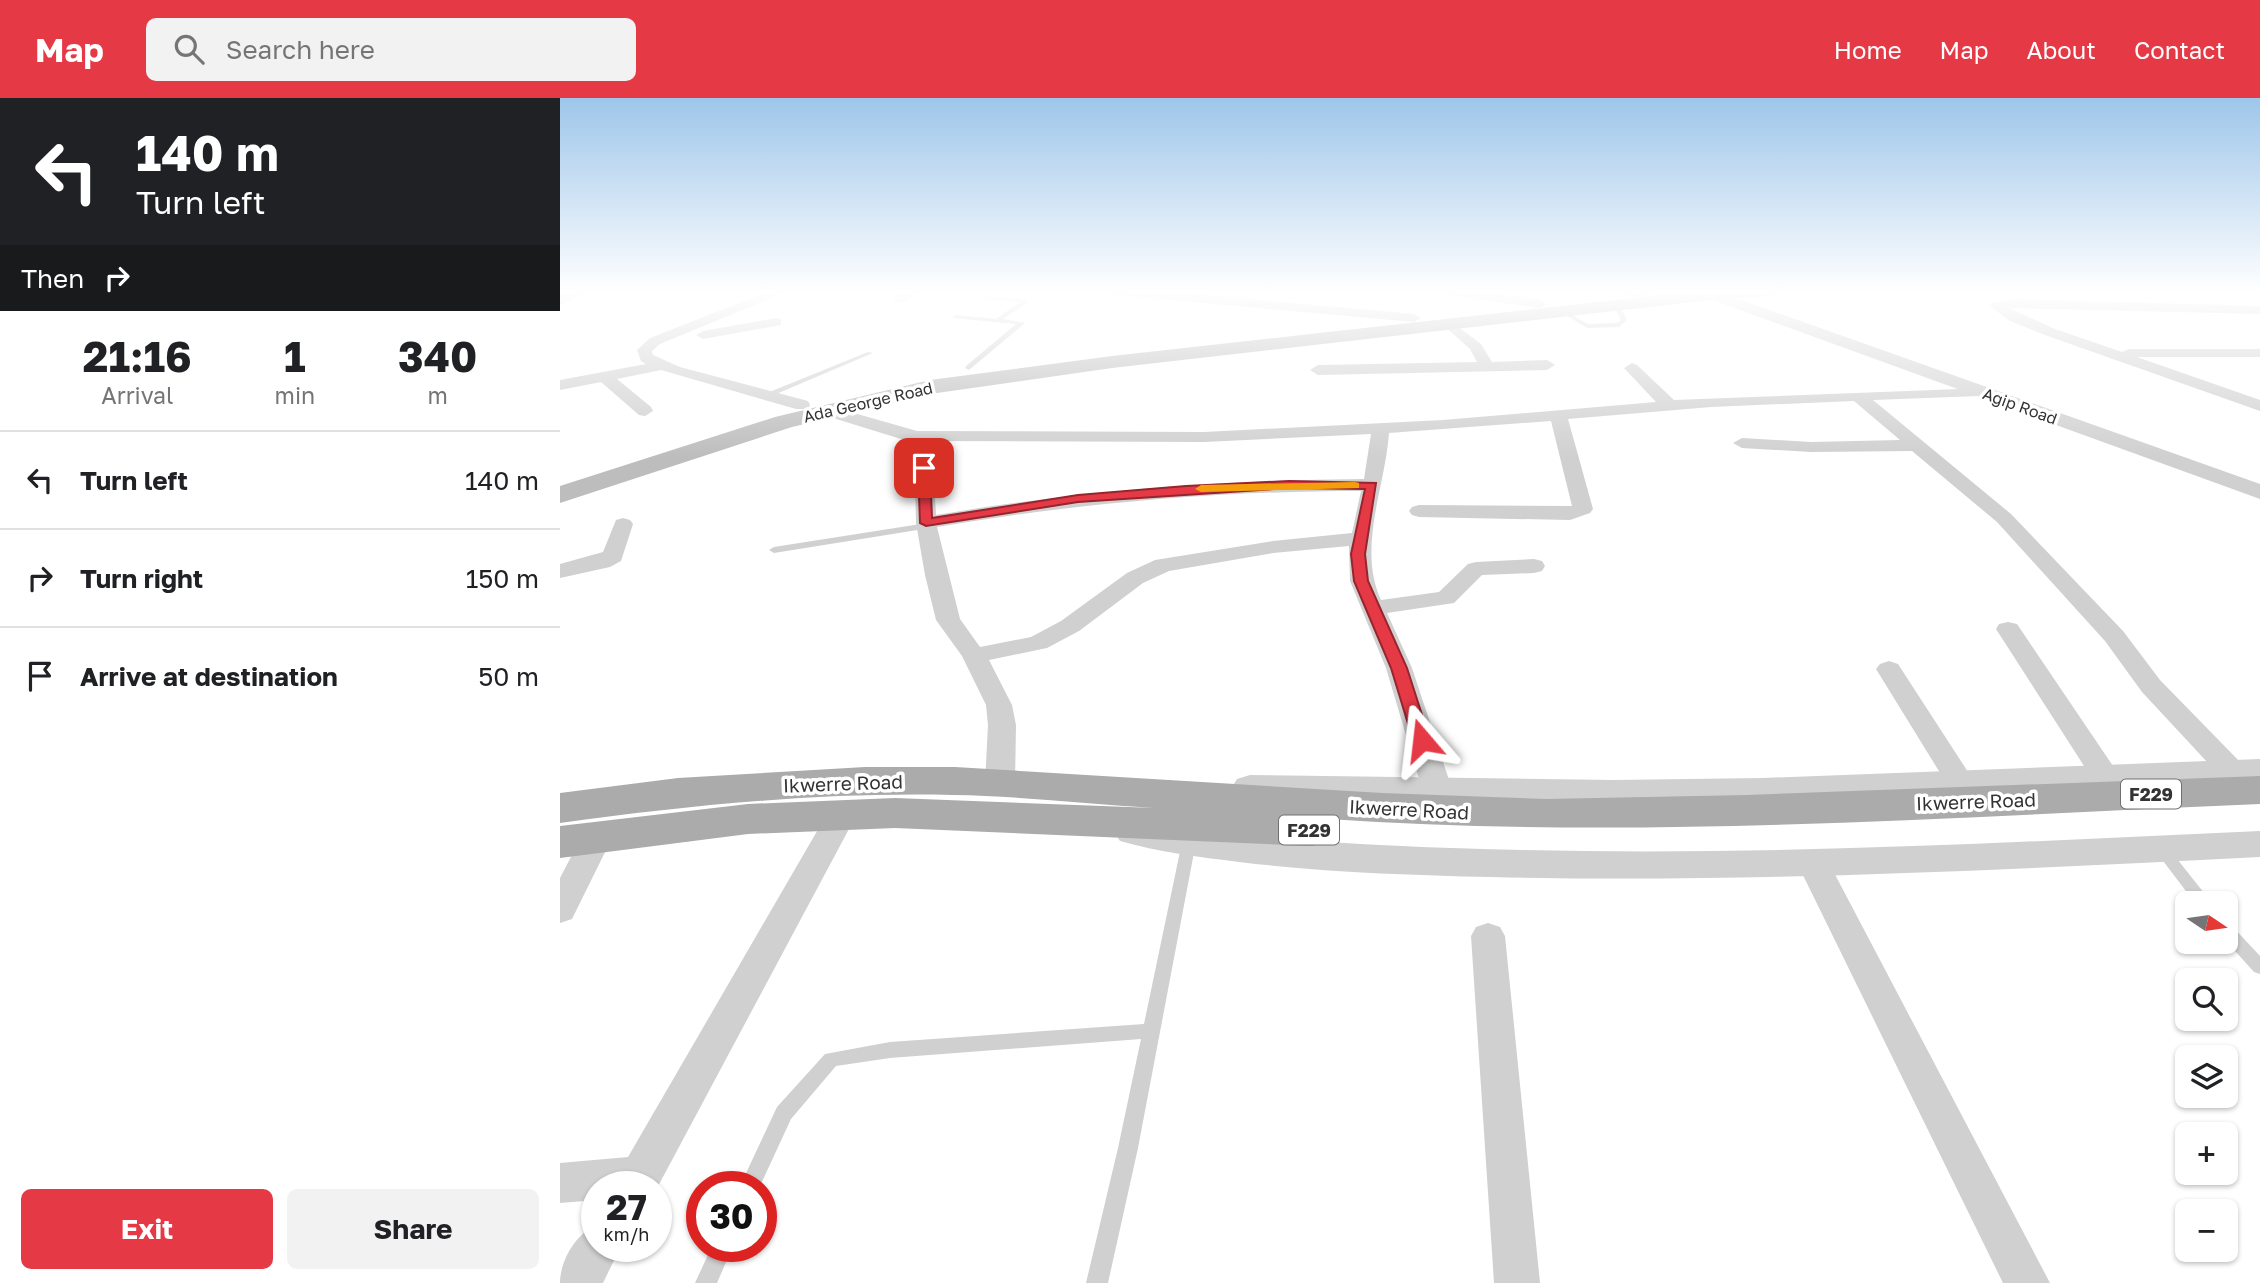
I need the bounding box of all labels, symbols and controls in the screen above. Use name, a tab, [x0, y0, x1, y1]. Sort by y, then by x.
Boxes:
search box	[146, 18, 636, 81]
text: Map	[35, 30, 104, 69]
icon: search	[170, 30, 208, 68]
text: Search here	[226, 34, 375, 65]
text: Home	[1834, 35, 1902, 64]
text: Map	[1940, 35, 1989, 64]
text: About	[2027, 35, 2096, 64]
text: Contact	[2134, 35, 2225, 64]
text: 140 m	[136, 123, 279, 182]
icon: left	[21, 126, 112, 217]
text: Turn left	[136, 183, 265, 221]
icon: right	[98, 259, 136, 297]
text: Then	[21, 263, 84, 294]
text: 21:16	[83, 331, 192, 381]
text: 1	[284, 331, 306, 381]
text: 340	[398, 331, 477, 381]
street label: Ada George Road	[801, 377, 935, 427]
text: Arrival	[101, 381, 173, 409]
text: min	[275, 381, 315, 409]
text: m	[427, 381, 448, 409]
street label: Agip Road	[1980, 383, 2060, 429]
pin	[894, 438, 954, 498]
icon: arrive	[905, 449, 943, 487]
icon: left	[21, 461, 59, 499]
text: Turn left	[80, 465, 188, 496]
text: 140 m	[465, 465, 539, 496]
icon: right	[21, 559, 59, 597]
text: Turn right	[80, 563, 203, 594]
text: 150 m	[466, 563, 539, 594]
icon: arrive	[21, 657, 59, 695]
text: Arrive at destination	[80, 661, 338, 692]
text: 50 m	[478, 661, 539, 692]
position arrow	[1385, 703, 1459, 777]
street label: Ikwerre Road	[783, 769, 903, 797]
road number: F229	[2121, 780, 2181, 808]
street label: Ikwerre Road	[1916, 787, 2036, 815]
street label: Ikwerre Road	[1348, 794, 1470, 824]
road number: F229	[1279, 816, 1339, 844]
north arrow	[2175, 891, 2238, 954]
map controls	[2175, 891, 2238, 1262]
button: search	[2175, 968, 2238, 1031]
button: layers	[2175, 1045, 2238, 1108]
button: +	[2175, 1122, 2238, 1185]
speed limit sign: 30	[686, 1171, 777, 1262]
text: 27	[606, 1186, 647, 1228]
button: Exit	[21, 1189, 273, 1269]
button: Share	[287, 1189, 539, 1269]
button: −	[2175, 1199, 2238, 1262]
text: km/h	[604, 1223, 649, 1245]

